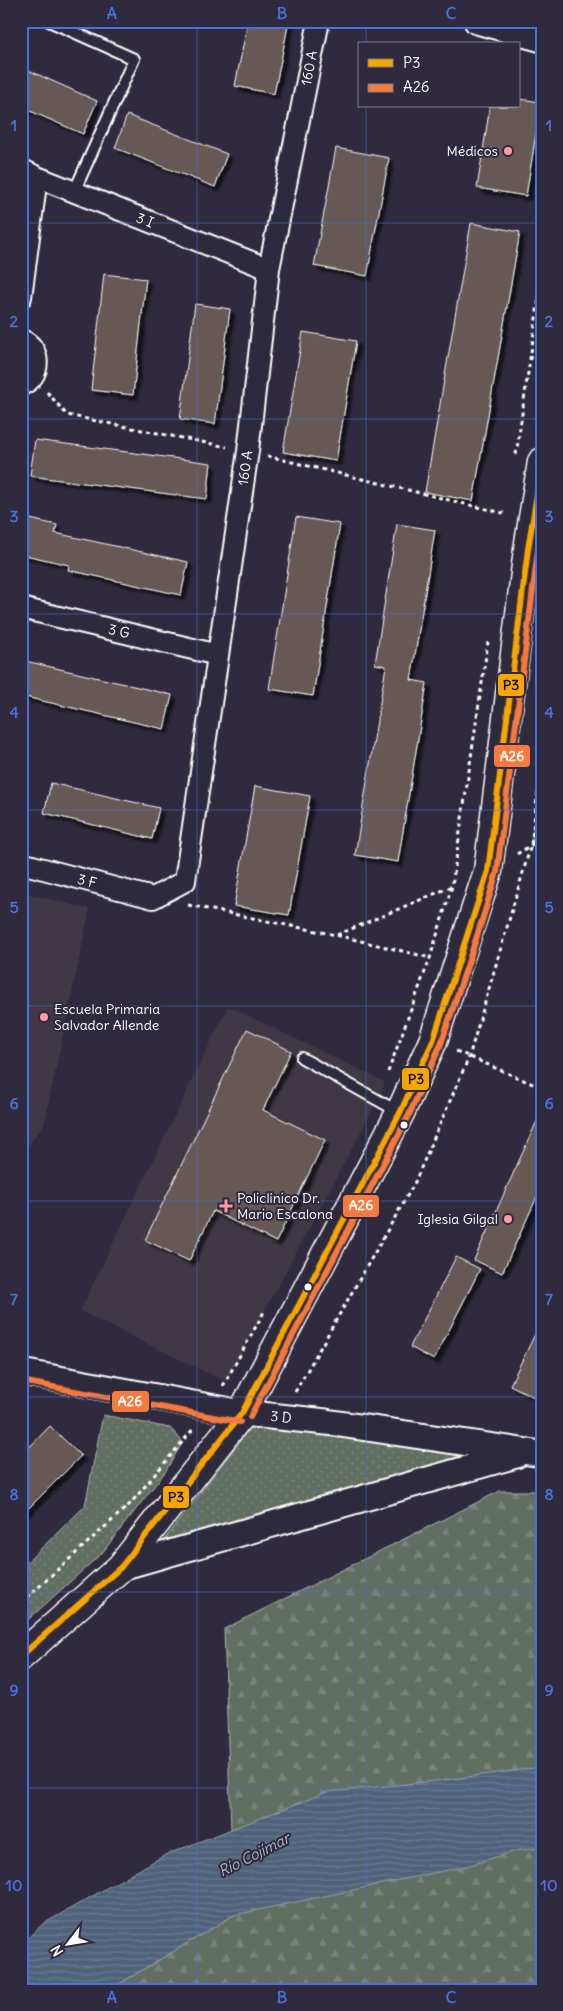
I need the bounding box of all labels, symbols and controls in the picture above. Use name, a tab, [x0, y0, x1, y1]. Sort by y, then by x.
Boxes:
text: A	[107, 3, 117, 23]
text: B	[277, 3, 288, 23]
text: C	[446, 3, 457, 23]
legend	[358, 42, 520, 108]
street label: 160 A	[297, 49, 321, 87]
text: P3	[403, 53, 421, 72]
text: A26	[403, 77, 430, 96]
text: 1	[11, 115, 17, 135]
text: 1	[546, 115, 552, 135]
place label: Médicos	[447, 142, 498, 160]
marker: Médicos	[502, 145, 514, 157]
street label: 3 I	[134, 208, 156, 232]
text: 2	[10, 311, 19, 331]
text: 2	[545, 311, 554, 331]
street label: 160 A	[234, 449, 256, 487]
text: 3	[9, 506, 19, 526]
text: 3	[544, 506, 554, 526]
street label: 3 G	[107, 620, 131, 642]
line badge: P3	[497, 673, 525, 697]
text: P3	[503, 676, 519, 694]
text: 4	[9, 702, 19, 722]
text: 4	[544, 702, 554, 722]
line badge: A26	[493, 744, 531, 768]
text: A26	[500, 747, 524, 765]
street label: 3 F	[75, 870, 99, 892]
text: 5	[9, 897, 19, 917]
text: 5	[544, 897, 554, 917]
place label: Escuela Primaria Salvador Allende	[54, 1000, 160, 1034]
marker: Escuela Primaria Salvador Allende	[38, 1011, 50, 1023]
line badge: P3	[401, 1067, 430, 1091]
text: P3	[408, 1070, 424, 1088]
text: 6	[9, 1093, 19, 1113]
text: 6	[544, 1093, 554, 1113]
unlabelled marker	[399, 1120, 409, 1130]
place label: Policlínico Dr. Mario Escalona	[237, 1189, 333, 1223]
line badge: A26	[342, 1194, 380, 1218]
text: A26	[349, 1196, 373, 1214]
marker: Policlínico Dr. Mario Escalona	[219, 1199, 233, 1213]
place label: Iglesia Gilgal	[418, 1210, 498, 1228]
marker: Iglesia Gilgal	[502, 1213, 514, 1225]
unlabelled marker	[303, 1282, 313, 1292]
text: 7	[10, 1289, 18, 1309]
text: 7	[545, 1289, 553, 1309]
line badge: A26	[111, 1390, 150, 1413]
text: A26	[118, 1392, 142, 1410]
street label: 3 D	[270, 1407, 293, 1427]
text: 8	[9, 1484, 19, 1504]
text: 8	[544, 1484, 554, 1504]
line badge: P3	[162, 1485, 190, 1509]
text: P3	[168, 1488, 184, 1506]
text: 9	[9, 1680, 19, 1700]
text: 9	[544, 1680, 554, 1700]
water label: Río Cojímar	[215, 1828, 294, 1881]
text: 10	[6, 1875, 22, 1895]
text: 10	[541, 1875, 557, 1895]
north arrow	[42, 1918, 92, 1968]
text: N	[47, 1942, 67, 1959]
text: A	[107, 1987, 117, 2007]
text: B	[277, 1987, 288, 2007]
text: C	[446, 1987, 457, 2007]

